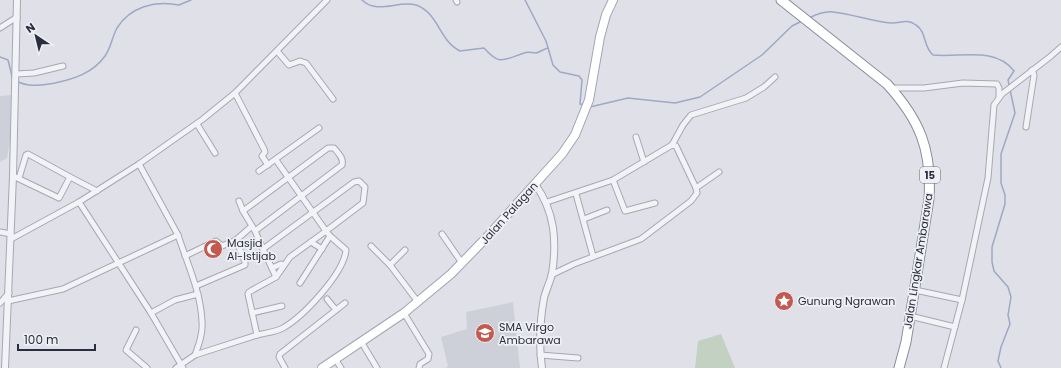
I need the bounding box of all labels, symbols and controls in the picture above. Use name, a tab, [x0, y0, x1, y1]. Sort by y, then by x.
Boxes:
north arrow	[16, 16, 56, 56]
text: N	[22, 19, 38, 37]
road number: 15	[920, 167, 940, 183]
street label: Jalan Palagan	[477, 178, 541, 248]
street label: Jalan Lingkar Ambarawa	[899, 192, 937, 330]
place label: Masjid Al-Istijab	[227, 235, 276, 264]
mosque icon: Masjid Al-Istijab	[202, 238, 224, 260]
place icon: Gunung Ngrawan	[773, 290, 795, 312]
place label: Gunung Ngrawan	[798, 293, 895, 309]
place label: SMA Virgo Ambarawa	[499, 319, 561, 348]
school or university icon: SMA Virgo Ambarawa	[474, 322, 496, 344]
scale bar	[18, 326, 95, 352]
text: 100 m	[24, 331, 58, 348]

